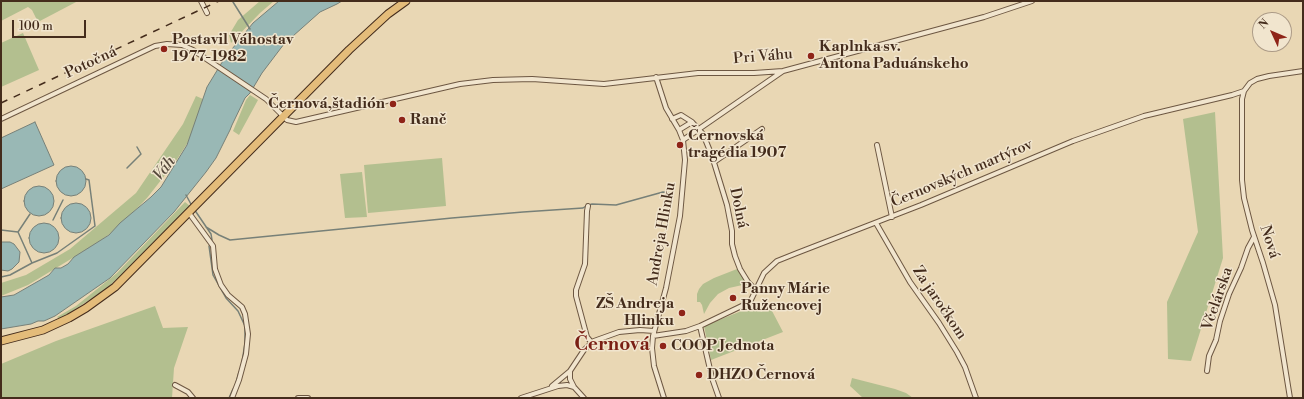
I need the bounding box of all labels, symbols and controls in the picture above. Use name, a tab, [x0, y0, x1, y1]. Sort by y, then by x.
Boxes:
scale bar	[14, 12, 88, 38]
north arrow	[1252, 12, 1292, 52]
text: N	[1256, 16, 1272, 32]
text: 100 m	[19, 19, 53, 34]
place label: Postavil Váhostav 1977-1982	[172, 31, 293, 66]
place label: Kaplnka sv. Antona Paduánskeho	[819, 38, 969, 73]
street label: Potočná	[62, 43, 120, 83]
marker: Postavil Váhostav 1977-1982	[159, 44, 169, 54]
street label: Pri Váhu	[733, 45, 793, 69]
marker: Kaplnka sv. Antona Paduánskeho	[806, 51, 816, 61]
place label: Černová,štadión	[268, 95, 385, 113]
marker: Černová,štadión	[388, 99, 398, 109]
place label: Ranč	[410, 111, 447, 129]
marker: Ranč	[397, 115, 407, 125]
place label: Černovská tragédia 1907	[688, 127, 786, 162]
street label: Černovských martýrov	[889, 136, 1035, 212]
marker: Černovská tragédia 1907	[675, 140, 685, 150]
water label: Váh	[150, 153, 180, 185]
street label: Andreja Hlinku	[644, 181, 680, 287]
street label: Dolná	[725, 186, 751, 230]
street label: Nová	[1255, 223, 1283, 261]
street label: Za jaročkom	[908, 263, 970, 343]
street label: Včelárska	[1199, 265, 1237, 333]
place label: Panny Márie Ružencovej	[741, 280, 830, 315]
marker: Panny Márie Ružencovej	[728, 293, 738, 303]
place label: ZŠ Andreja Hlinku	[596, 295, 674, 330]
marker: ZŠ Andreja Hlinku	[677, 308, 687, 318]
district label: Černová	[574, 334, 650, 356]
place label: COOP Jednota	[671, 337, 774, 355]
marker: COOP Jednota	[658, 341, 668, 351]
place label: DHZO Černová	[707, 366, 815, 384]
marker: DHZO Černová	[694, 370, 704, 380]

